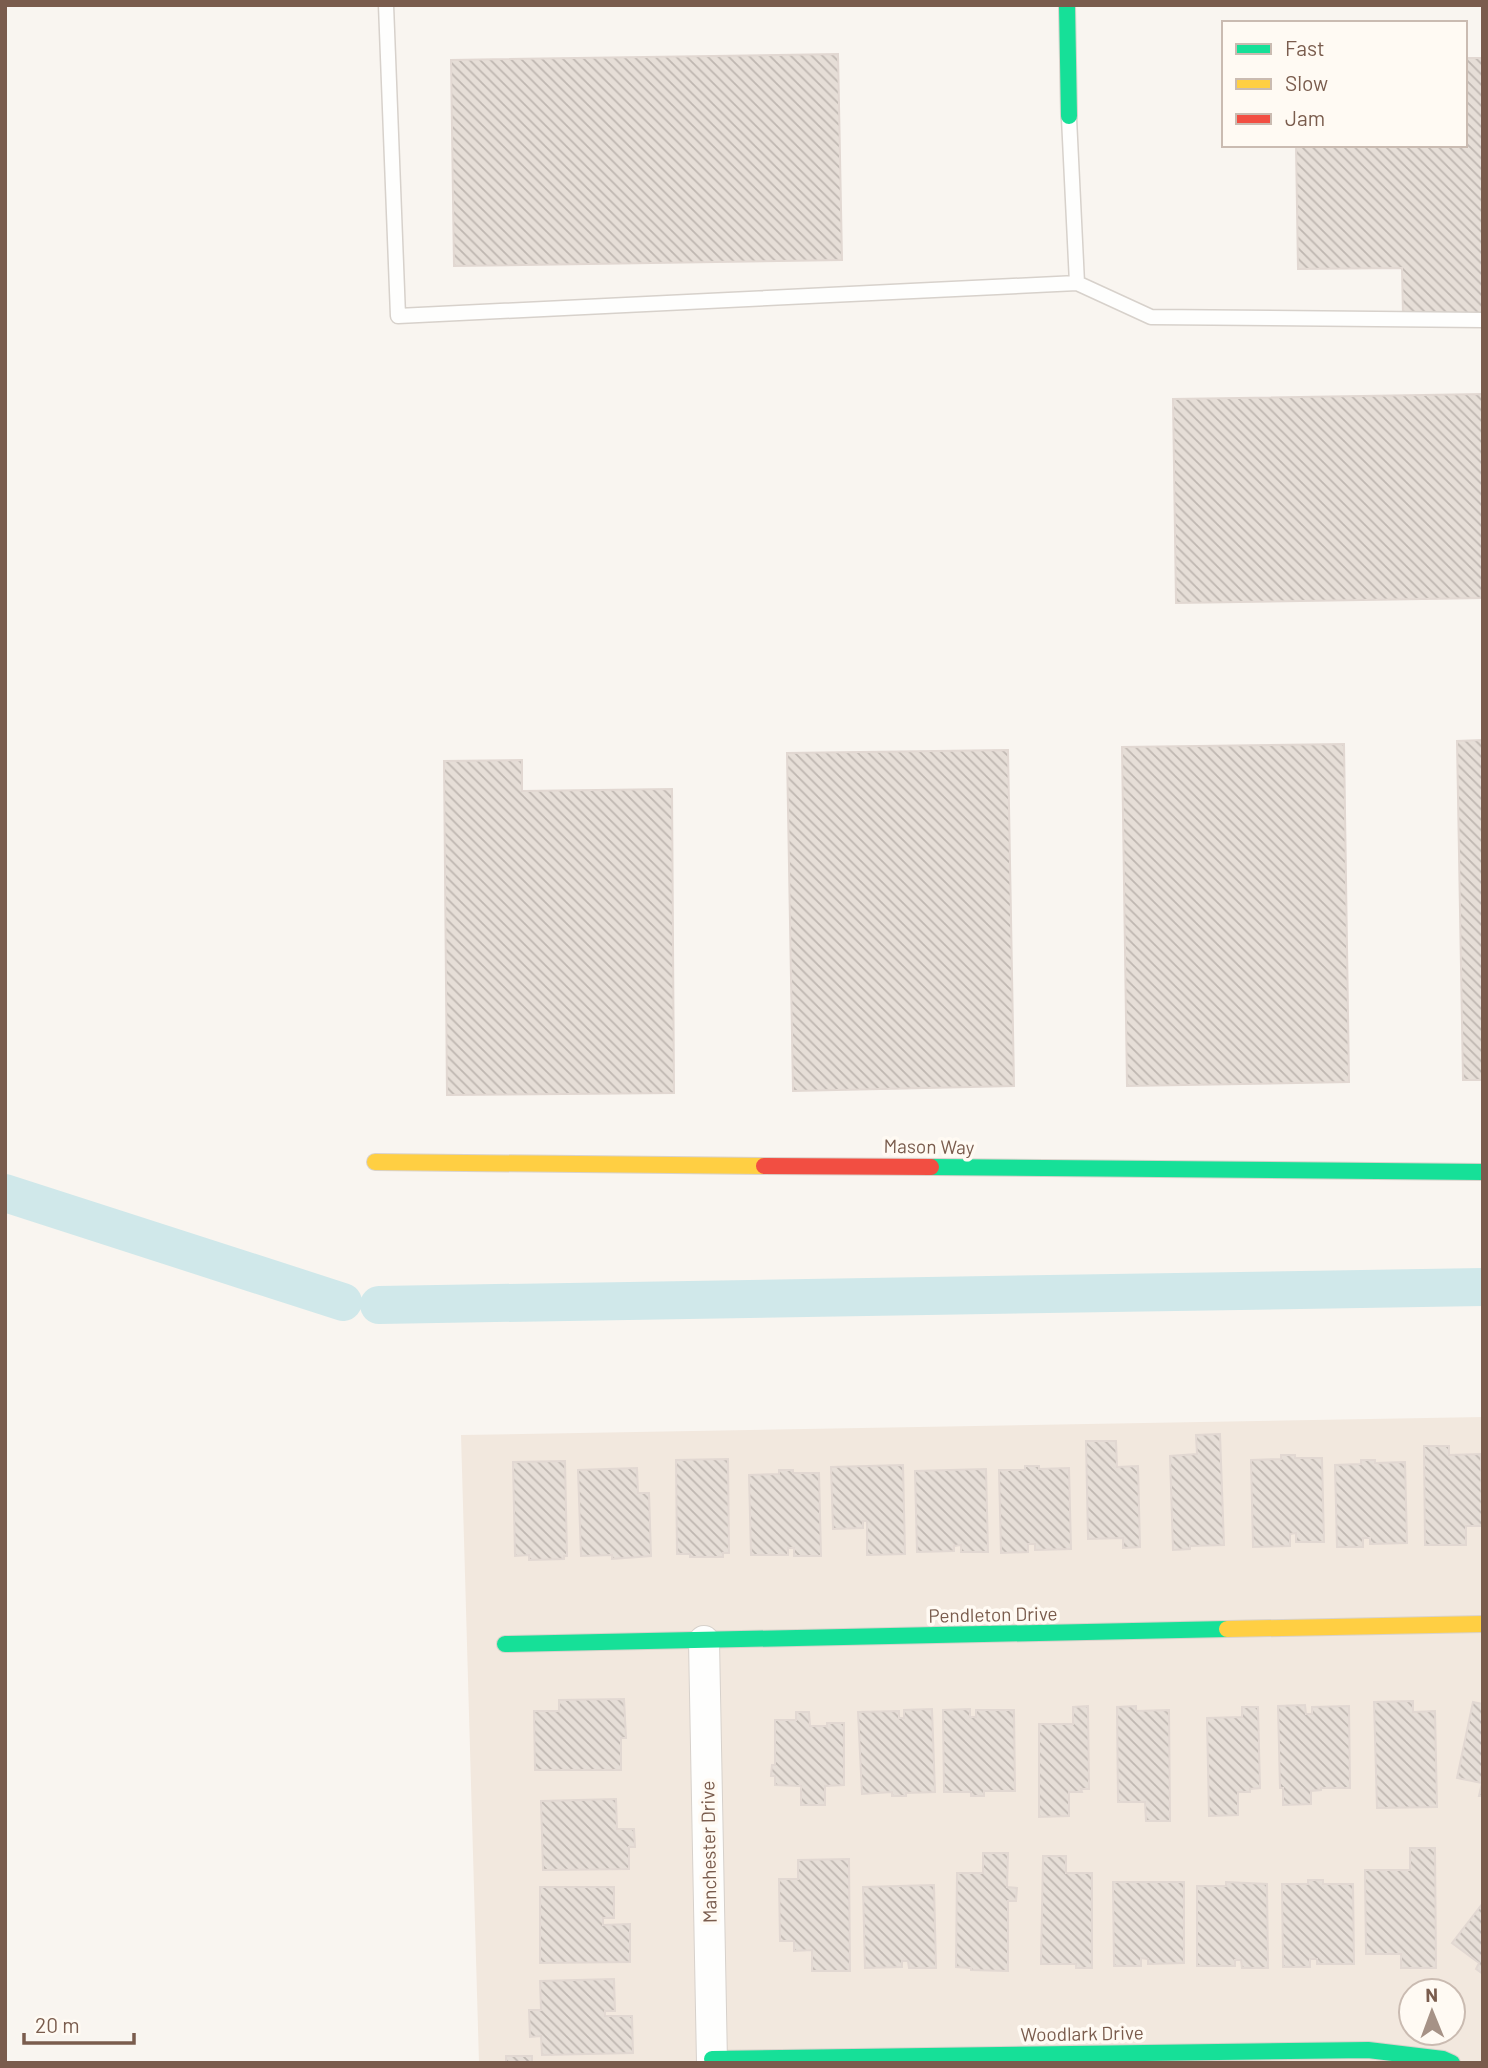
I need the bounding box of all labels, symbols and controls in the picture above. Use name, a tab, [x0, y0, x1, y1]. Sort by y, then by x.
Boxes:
legend	[1222, 21, 1467, 147]
text: Fast	[1285, 35, 1325, 60]
text: Slow	[1285, 70, 1328, 95]
text: Jam	[1285, 105, 1325, 130]
street label: Mason Way	[883, 1134, 975, 1158]
street label: Pendleton Drive	[928, 1601, 1058, 1627]
street label: Manchester Drive	[695, 1781, 721, 1923]
north arrow	[1397, 1977, 1467, 2047]
text: N	[1425, 1983, 1438, 2006]
scale bar	[24, 2002, 135, 2046]
text: 20 m	[35, 2012, 80, 2037]
street label: Woodlark Drive	[1020, 2020, 1144, 2046]

